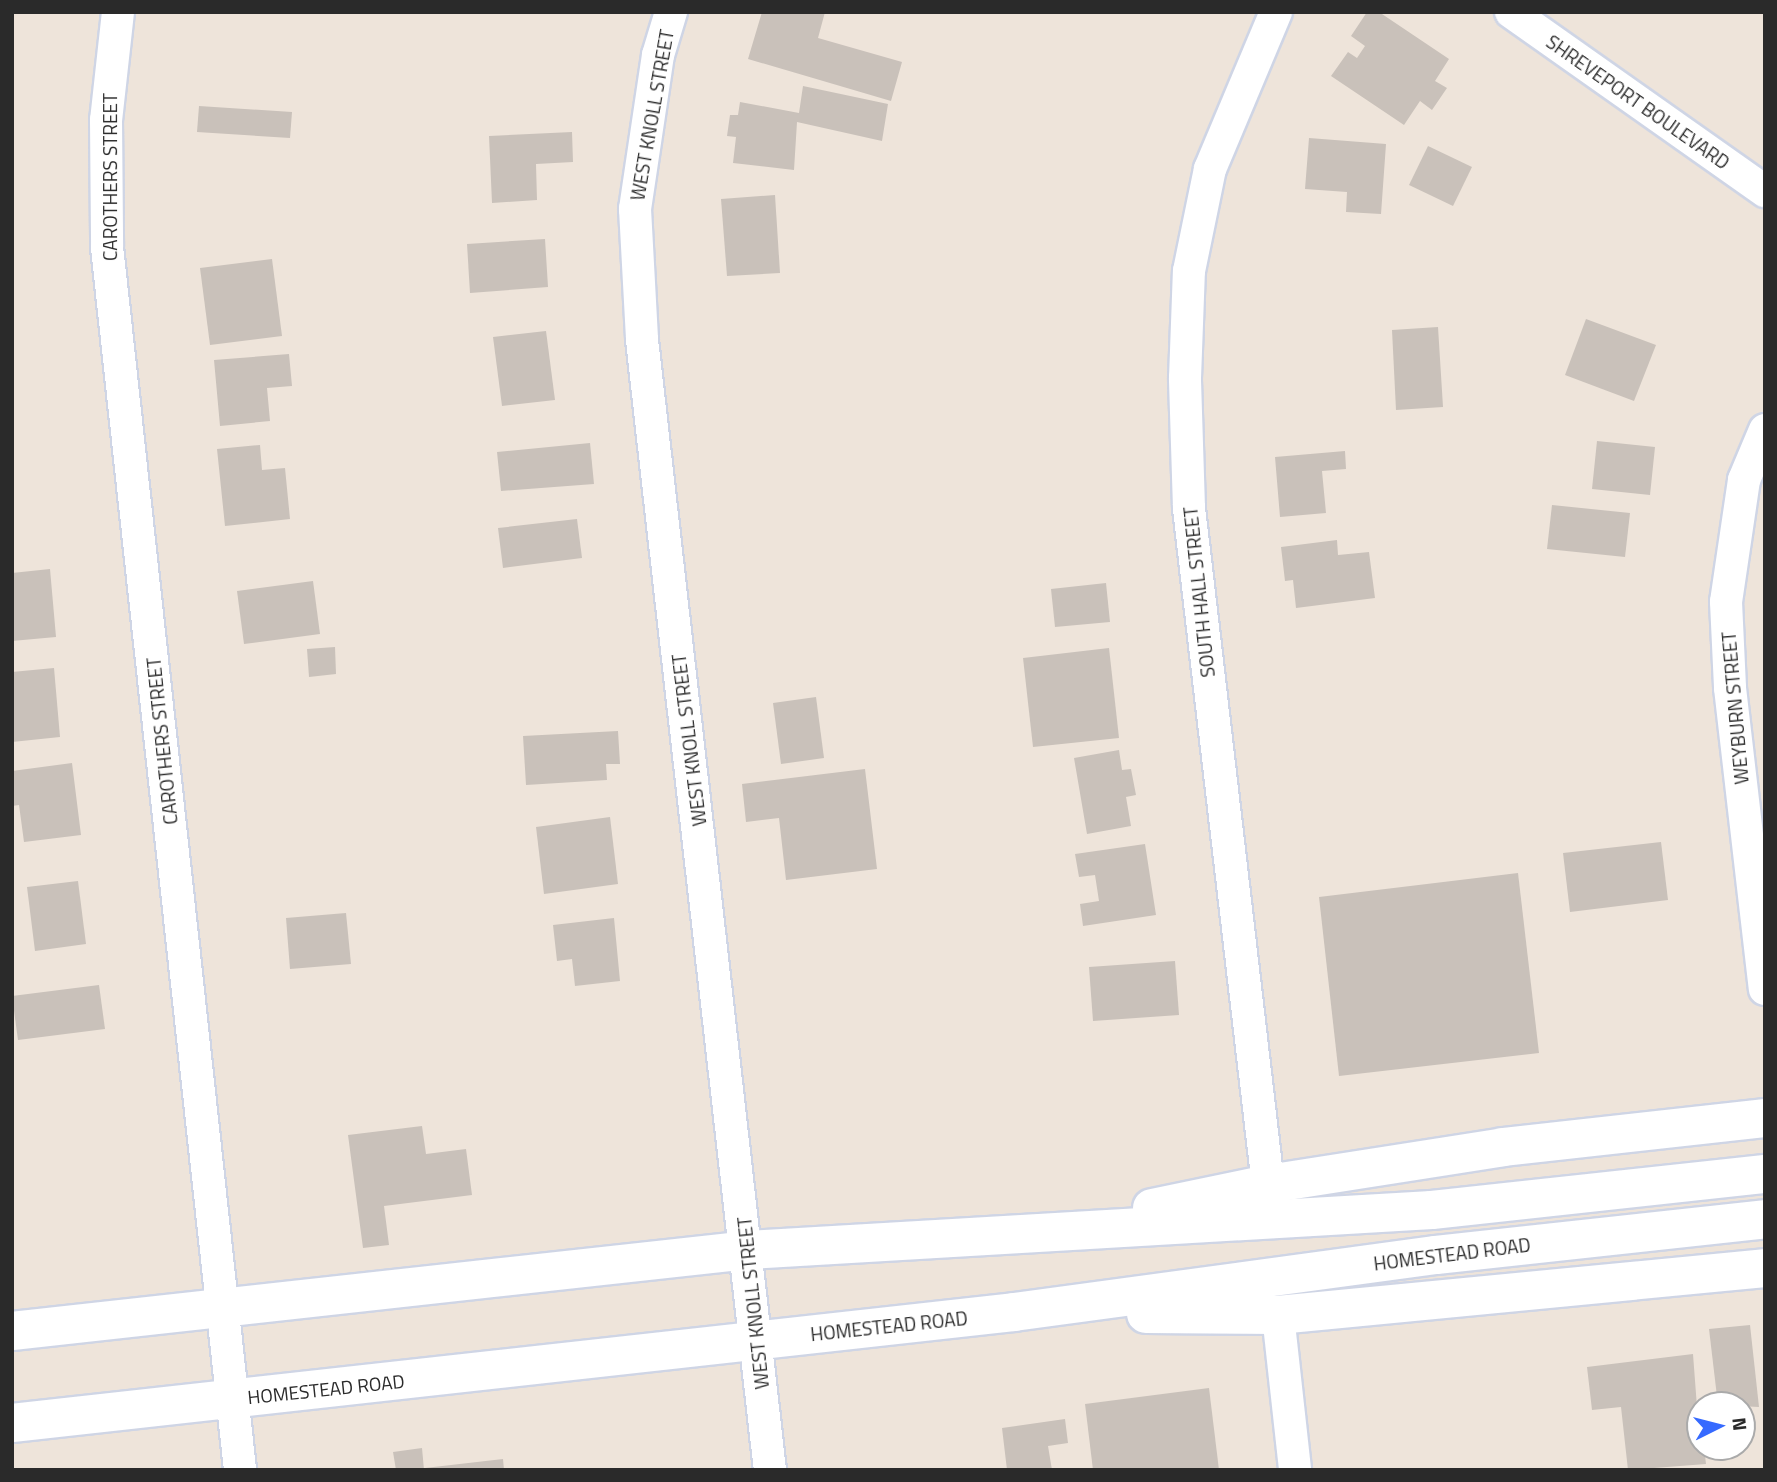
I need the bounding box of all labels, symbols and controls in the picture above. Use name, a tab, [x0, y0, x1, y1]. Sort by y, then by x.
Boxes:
street label: WEST KNOLL STREET	[626, 28, 678, 202]
street label: SHREVEPORT BOULEVARD	[1542, 30, 1734, 174]
street label: CAROTHERS STREET	[99, 93, 121, 261]
street label: SOUTH HALL STREET	[1179, 505, 1219, 679]
street label: WEYBURN STREET	[1717, 631, 1753, 785]
street label: WEST KNOLL STREET	[667, 653, 711, 827]
street label: CAROTHERS STREET	[142, 656, 182, 826]
street label: WEST KNOLL STREET	[733, 1216, 773, 1390]
street label: HOMESTEAD ROAD	[1372, 1233, 1532, 1275]
street label: HOMESTEAD ROAD	[809, 1306, 969, 1346]
street label: HOMESTEAD ROAD	[246, 1369, 406, 1409]
north arrow	[1686, 1391, 1756, 1461]
text: N	[1725, 1416, 1756, 1432]

